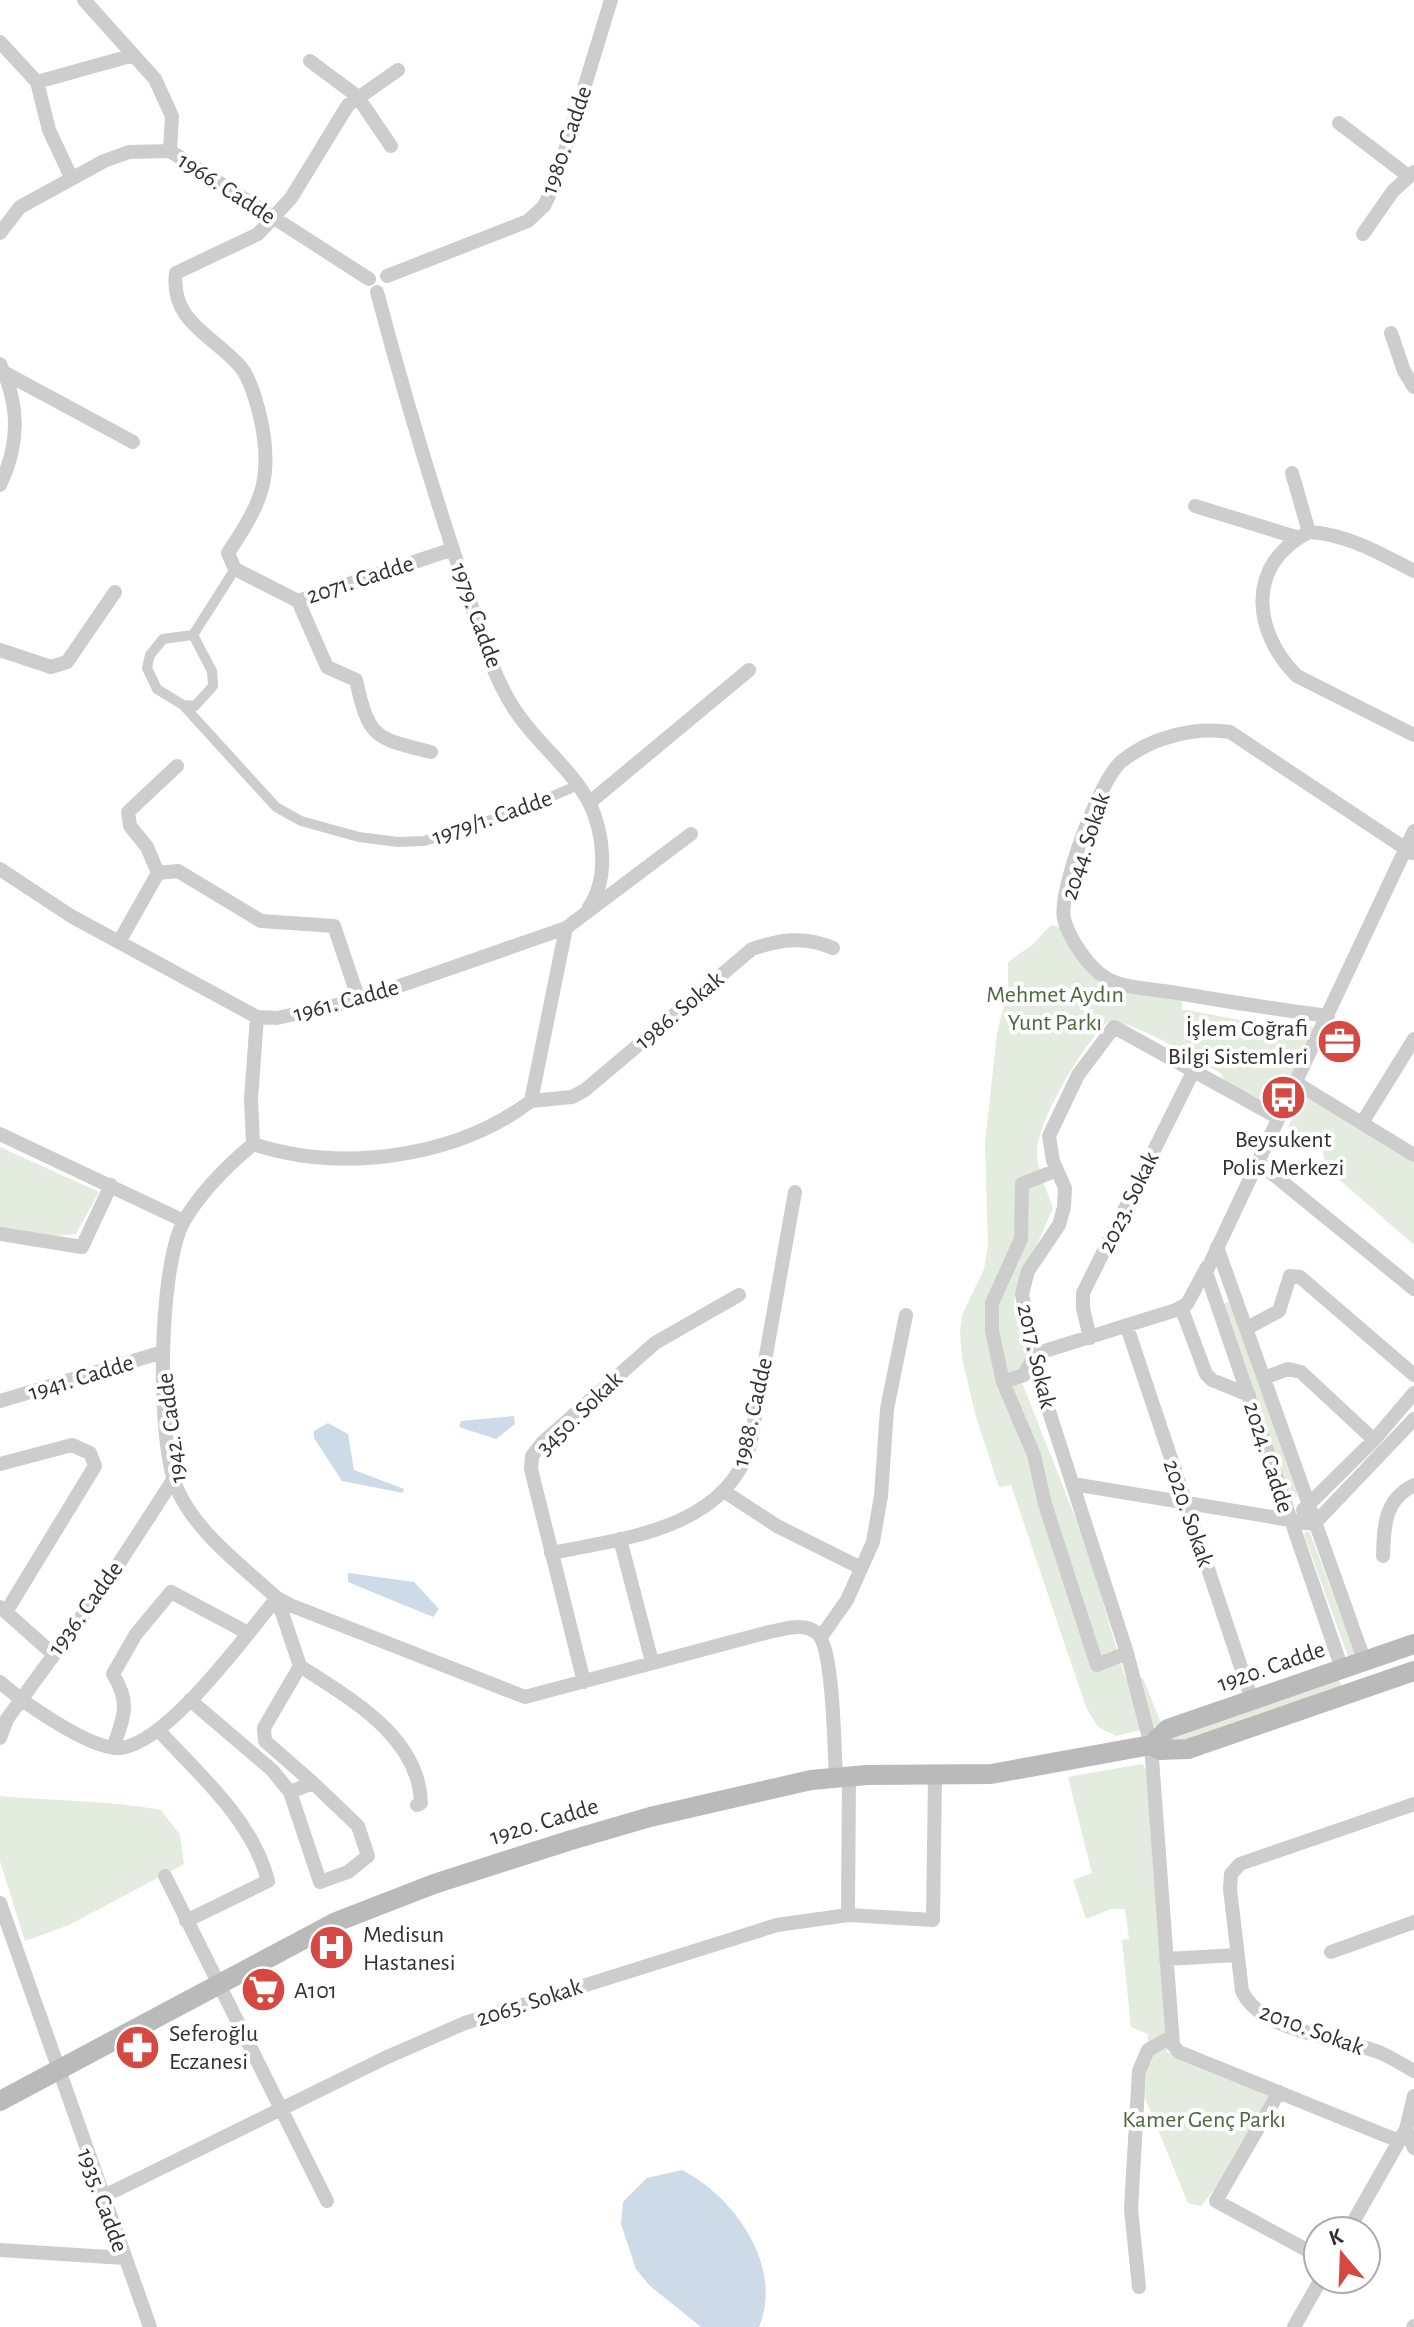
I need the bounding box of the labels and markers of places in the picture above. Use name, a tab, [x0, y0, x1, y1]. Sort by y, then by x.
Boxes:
place label: İşlem Coğrafi Bilgi Sistemleri	[1168, 1016, 1308, 1069]
office icon: İşlem Coğrafi Bilgi Sistemleri	[1315, 1018, 1363, 1066]
bus stop icon: Beysukent Polis Merkezi	[1259, 1073, 1307, 1121]
place label: Beysukent Polis Merkezi	[1222, 1128, 1344, 1180]
place label: Medisun Hastanesi	[363, 1923, 456, 1975]
hospital icon: Medisun Hastanesi	[308, 1924, 356, 1972]
supermarket icon: A101	[239, 1966, 287, 2014]
place label: A101	[294, 1979, 337, 2003]
place label: Seferoğlu Eczanesi	[169, 2022, 258, 2074]
pharmacy icon: Seferoğlu Eczanesi	[114, 2023, 162, 2071]

